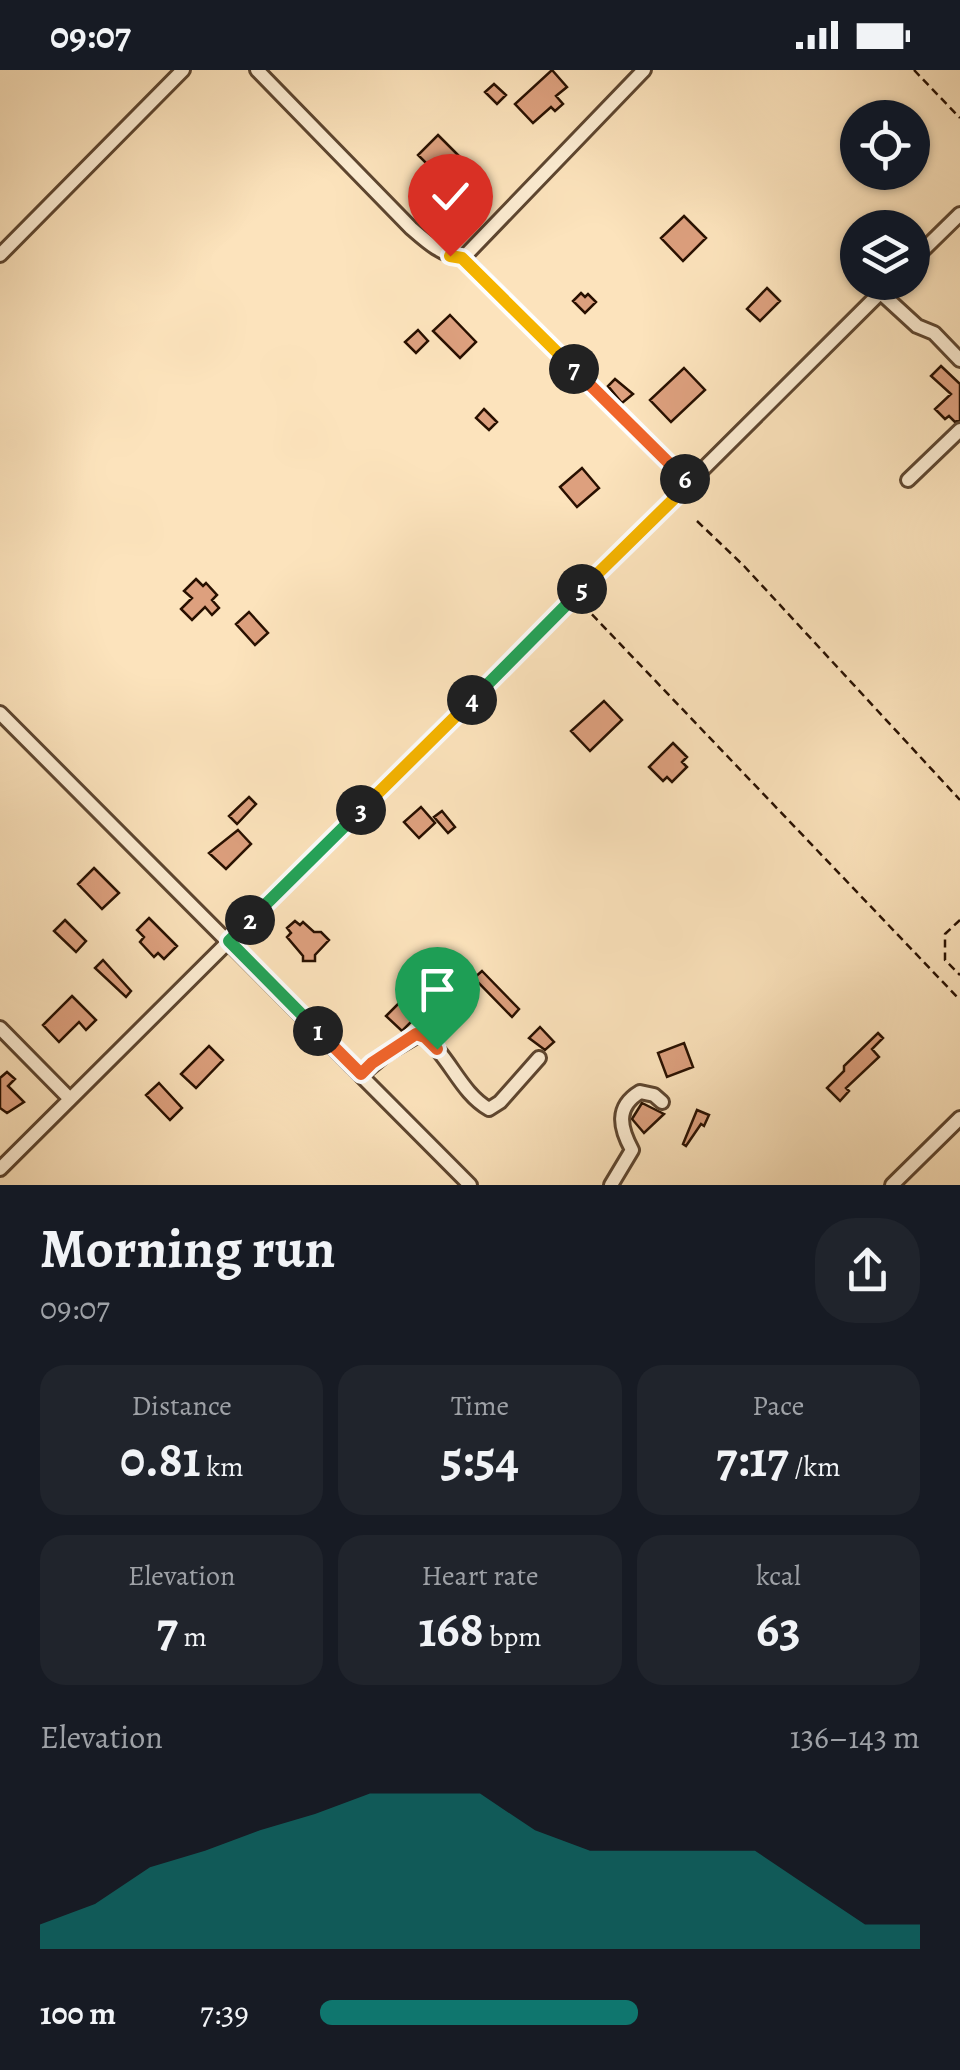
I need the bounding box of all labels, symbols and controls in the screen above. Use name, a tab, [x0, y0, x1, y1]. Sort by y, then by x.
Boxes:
text: 09:07	[50, 9, 131, 61]
map controls	[840, 100, 930, 300]
button: locate	[840, 100, 930, 190]
pin	[408, 154, 493, 257]
icon: check	[423, 169, 478, 224]
button: layers	[840, 210, 930, 300]
pin: 7	[549, 344, 599, 394]
text: 7	[568, 350, 580, 388]
pin: 6	[660, 454, 710, 504]
text: 6	[678, 460, 692, 498]
pin: 5	[557, 564, 607, 614]
text: 5	[576, 570, 588, 608]
pin: 4	[447, 675, 497, 725]
text: 4	[465, 681, 479, 719]
pin: 3	[336, 785, 386, 835]
text: 3	[355, 791, 367, 829]
pin: 2	[225, 895, 275, 945]
text: 2	[243, 901, 257, 939]
pin	[395, 947, 480, 1050]
icon: arrive	[410, 962, 465, 1017]
pin: 1	[293, 1006, 343, 1056]
text: 1	[313, 1012, 323, 1050]
text: Morning run	[40, 1211, 335, 1286]
button: share	[815, 1218, 920, 1323]
text: 09:07	[40, 1286, 110, 1330]
text: Distance	[131, 1387, 232, 1425]
text: Time	[451, 1387, 509, 1425]
text: Pace	[752, 1387, 804, 1425]
text: 0.81	[120, 1425, 201, 1493]
text: 5:54	[441, 1425, 519, 1493]
text: 7:17	[716, 1425, 789, 1493]
text: km	[201, 1448, 243, 1486]
text: /km	[789, 1448, 841, 1486]
text: Elevation	[128, 1557, 235, 1595]
text: Heart rate	[422, 1557, 538, 1595]
text: kcal	[756, 1557, 801, 1595]
text: 7	[157, 1595, 178, 1663]
text: 168	[418, 1595, 484, 1663]
text: 63	[756, 1595, 801, 1663]
text: m	[178, 1618, 207, 1656]
text: bpm	[484, 1618, 542, 1656]
text: Elevation	[40, 1715, 163, 1759]
text: 136–143 m	[790, 1715, 920, 1759]
text: 100 m	[40, 1991, 116, 2035]
text: 7:39	[200, 1991, 249, 2035]

